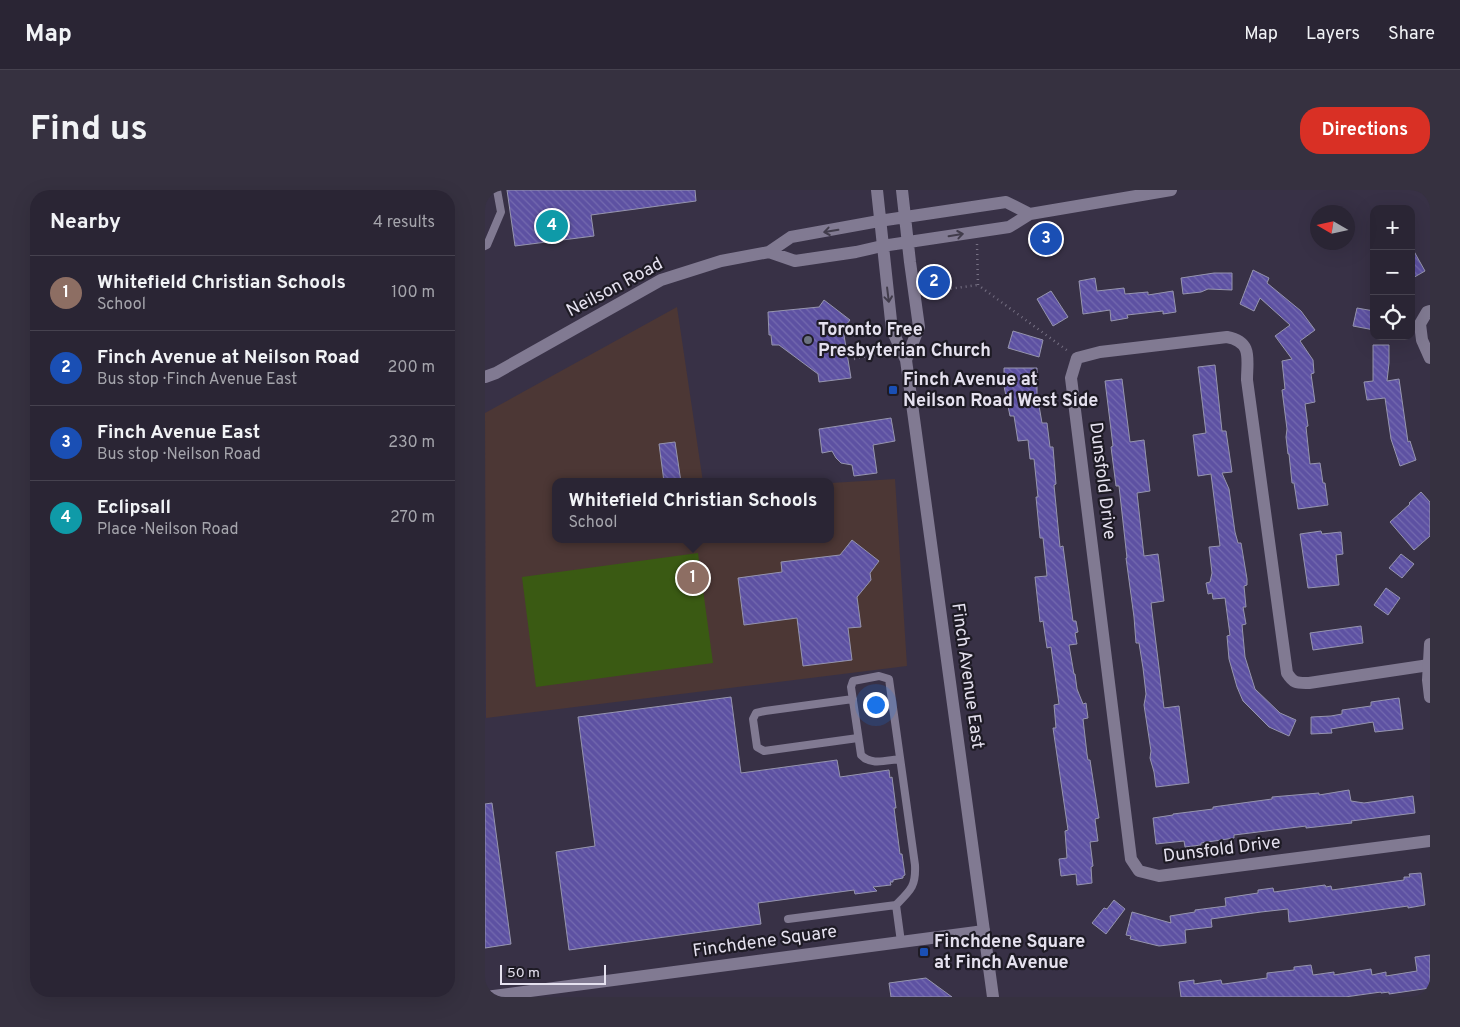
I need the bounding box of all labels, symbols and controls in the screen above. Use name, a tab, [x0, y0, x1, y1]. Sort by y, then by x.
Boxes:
text: Map	[25, 20, 72, 50]
text: Map	[1244, 23, 1278, 46]
text: Layers	[1306, 23, 1360, 46]
text: Share	[1388, 23, 1435, 46]
button: Directions	[1300, 107, 1430, 154]
text: Find us	[30, 108, 148, 152]
north arrow	[1310, 205, 1355, 250]
map controls	[1370, 205, 1415, 340]
button: +	[1370, 205, 1415, 250]
pin: 4	[536, 207, 568, 245]
text: Nearby	[50, 209, 121, 236]
text: 4 results	[373, 213, 435, 233]
pin: 3	[1030, 220, 1062, 258]
one-way arrow	[824, 226, 840, 236]
one-way arrow	[948, 230, 964, 240]
button: −	[1370, 250, 1415, 295]
street label: Neilson Road	[563, 253, 667, 323]
pin: 2	[918, 263, 950, 301]
text: Whitefield Christian Schools	[97, 271, 346, 295]
text: 1	[63, 283, 69, 303]
text: 100 m	[391, 283, 435, 303]
one-way arrow	[883, 286, 893, 302]
text: School	[97, 295, 146, 315]
button: locate	[1370, 295, 1415, 340]
place label: Toronto Free Presbyterian Church	[818, 319, 991, 363]
marker: Toronto Free Presbyterian Church	[802, 334, 814, 346]
text: Finch Avenue at Neilson Road	[97, 346, 360, 370]
text: 2	[61, 358, 71, 378]
text: 200 m	[387, 358, 435, 378]
place label: Finch Avenue at Neilson Road West Side	[903, 369, 1098, 413]
text: Bus stop · Finch Avenue East	[97, 370, 297, 390]
marker: Finch Avenue at Neilson Road West Side	[887, 384, 899, 396]
text: Finch Avenue East	[97, 421, 260, 445]
street label: Dunsfold Drive	[1083, 421, 1121, 541]
text: 3	[61, 433, 71, 453]
text: 230 m	[388, 433, 435, 453]
text: Bus stop · Neilson Road	[97, 445, 261, 465]
popup	[552, 478, 834, 543]
text: Whitefield Christian Schools	[569, 489, 817, 513]
text: Eclipsall	[97, 496, 171, 520]
text: 4	[61, 508, 71, 528]
text: 270 m	[390, 508, 435, 528]
text: School	[569, 513, 617, 533]
text: Place · Neilson Road	[97, 520, 238, 540]
pin: 1	[677, 559, 709, 597]
street label: Finch Avenue East	[945, 601, 989, 751]
your location	[863, 692, 889, 718]
street label: Dunsfold Drive	[1162, 831, 1282, 869]
street label: Finchdene Square	[691, 920, 839, 964]
place label: Finchdene Square at Finch Avenue	[934, 931, 1085, 975]
marker: Finchdene Square at Finch Avenue	[918, 946, 930, 958]
scale bar	[500, 962, 606, 985]
text: 50 m	[507, 965, 540, 982]

